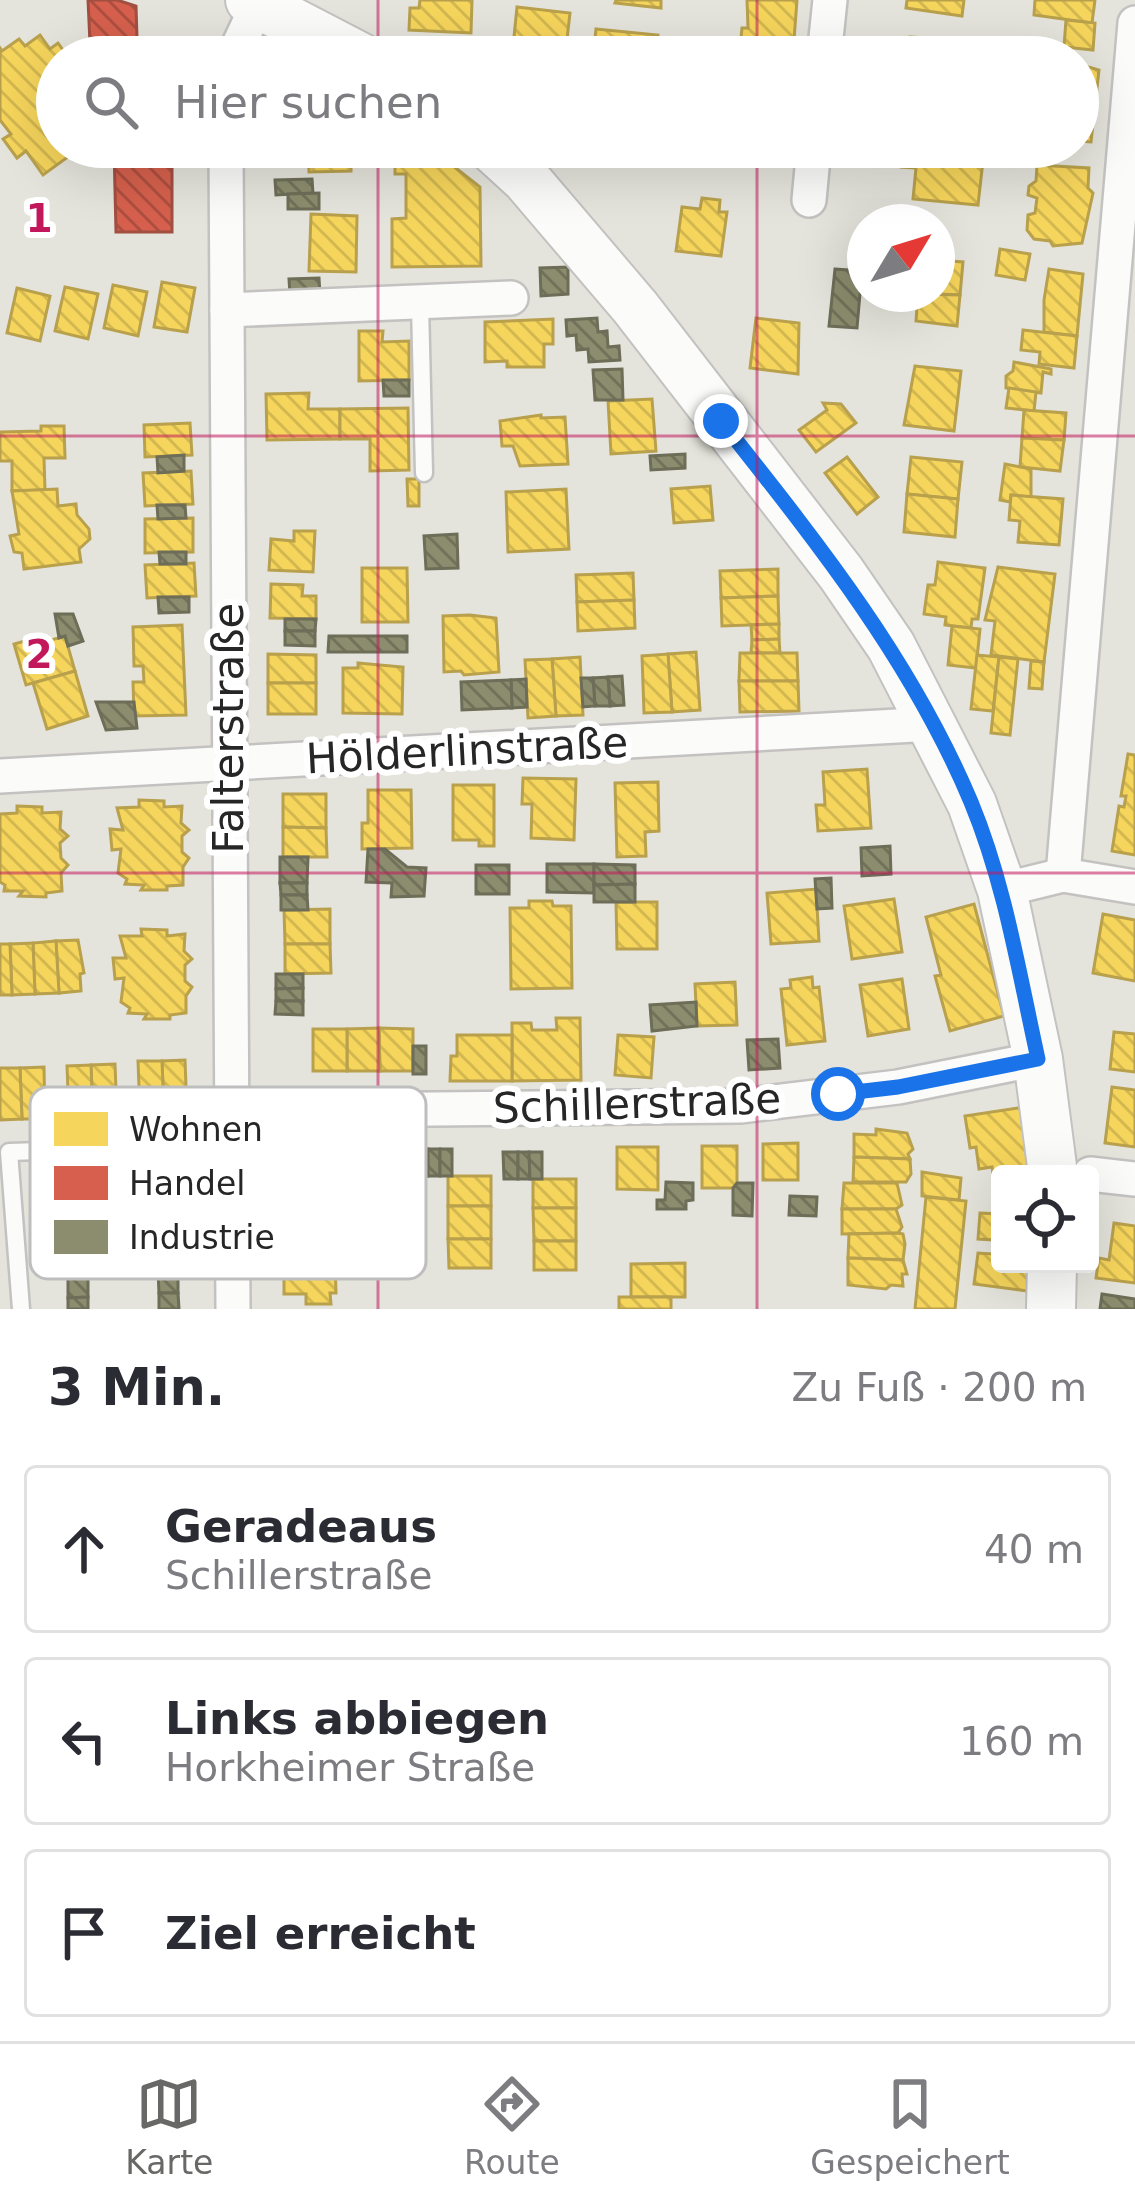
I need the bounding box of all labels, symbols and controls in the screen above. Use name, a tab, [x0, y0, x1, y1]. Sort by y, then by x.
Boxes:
search box	[36, 36, 1099, 168]
icon: search	[78, 69, 144, 135]
text: Hier suchen	[174, 76, 442, 129]
text: 1	[25, 196, 53, 241]
north arrow	[847, 204, 955, 312]
route end	[694, 394, 748, 448]
street label: Falterstraße	[204, 603, 253, 853]
text: 2	[25, 632, 53, 677]
street label: Hölderlinstraße	[305, 718, 629, 783]
route start	[811, 1067, 865, 1121]
street label: Schillerstraße	[492, 1074, 782, 1133]
legend	[30, 1087, 426, 1279]
text: Wohnen	[129, 1110, 263, 1149]
text: Handel	[129, 1164, 245, 1203]
map controls	[991, 1165, 1099, 1273]
button: locate	[991, 1165, 1099, 1273]
text: Industrie	[129, 1218, 275, 1257]
text: 3 Min.	[48, 1358, 225, 1417]
text: Zu Fuß · 200 m	[792, 1365, 1087, 1410]
text: Geradeaus	[165, 1500, 437, 1553]
icon: ahead	[51, 1516, 117, 1582]
text: 40 m	[984, 1527, 1084, 1572]
text: Schillerstraße	[165, 1553, 433, 1598]
text: Links abbiegen	[165, 1692, 549, 1745]
icon: left	[51, 1708, 117, 1774]
text: 160 m	[959, 1719, 1084, 1764]
text: Horkheimer Straße	[165, 1745, 535, 1790]
icon: arrive	[51, 1900, 117, 1966]
text: Ziel erreicht	[165, 1907, 476, 1960]
tab: Karte	[125, 2071, 213, 2182]
tab: Route	[464, 2071, 560, 2182]
tab: Gespeichert	[810, 2071, 1010, 2182]

